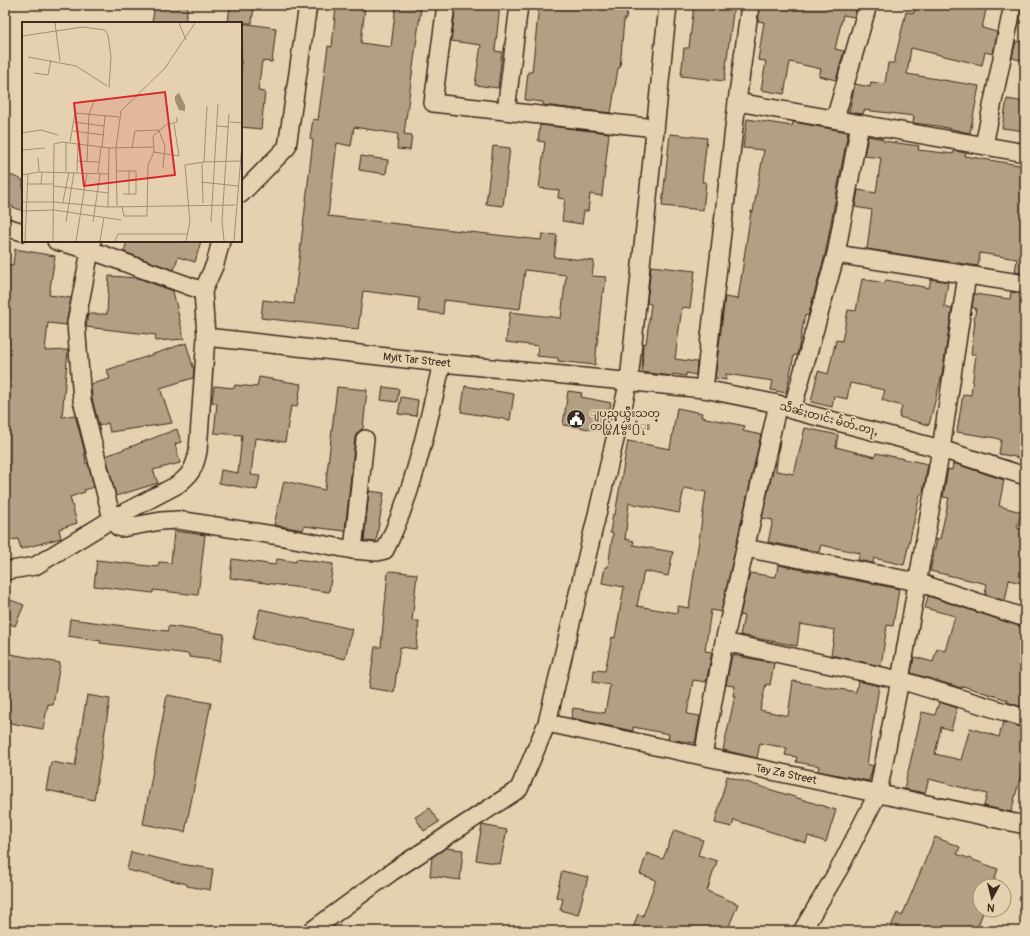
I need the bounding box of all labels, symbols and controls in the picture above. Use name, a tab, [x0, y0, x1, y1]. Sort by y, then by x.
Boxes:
inset map	[22, 22, 242, 242]
street label: Myit Tar Street	[382, 350, 452, 370]
street label: သဵၼ်ႈတၢင်း မႅတ်ႉတႃႇ	[778, 399, 880, 440]
place label: ျပည္နယ္မီးသတ္ တပ္ဖြဲ႔မွဴး႐ံုး	[590, 406, 660, 436]
public building icon: ျပည္နယ္မီးသတ္ တပ္ဖြဲ႔မွဴး႐ံုး	[565, 408, 587, 430]
street label: Tay Za Street	[754, 761, 818, 787]
north arrow	[972, 878, 1012, 918]
text: N	[986, 900, 995, 914]

